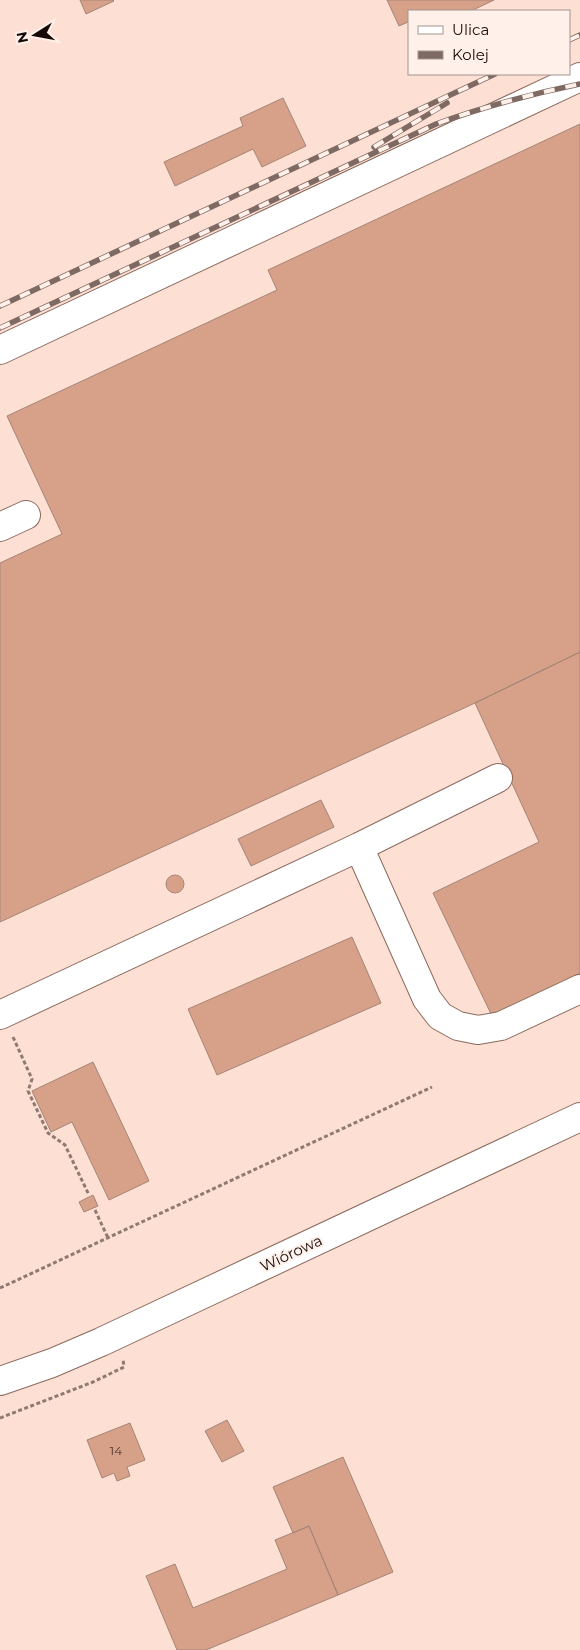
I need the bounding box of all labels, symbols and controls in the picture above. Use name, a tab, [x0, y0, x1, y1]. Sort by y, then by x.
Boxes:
north arrow	[10, 10, 60, 60]
legend	[408, 10, 570, 75]
text: Ulica	[452, 20, 489, 39]
text: N	[12, 30, 32, 45]
text: Kolej	[452, 45, 489, 64]
street label: Wiórowa	[257, 1230, 325, 1276]
house number: 14	[110, 1443, 122, 1458]

